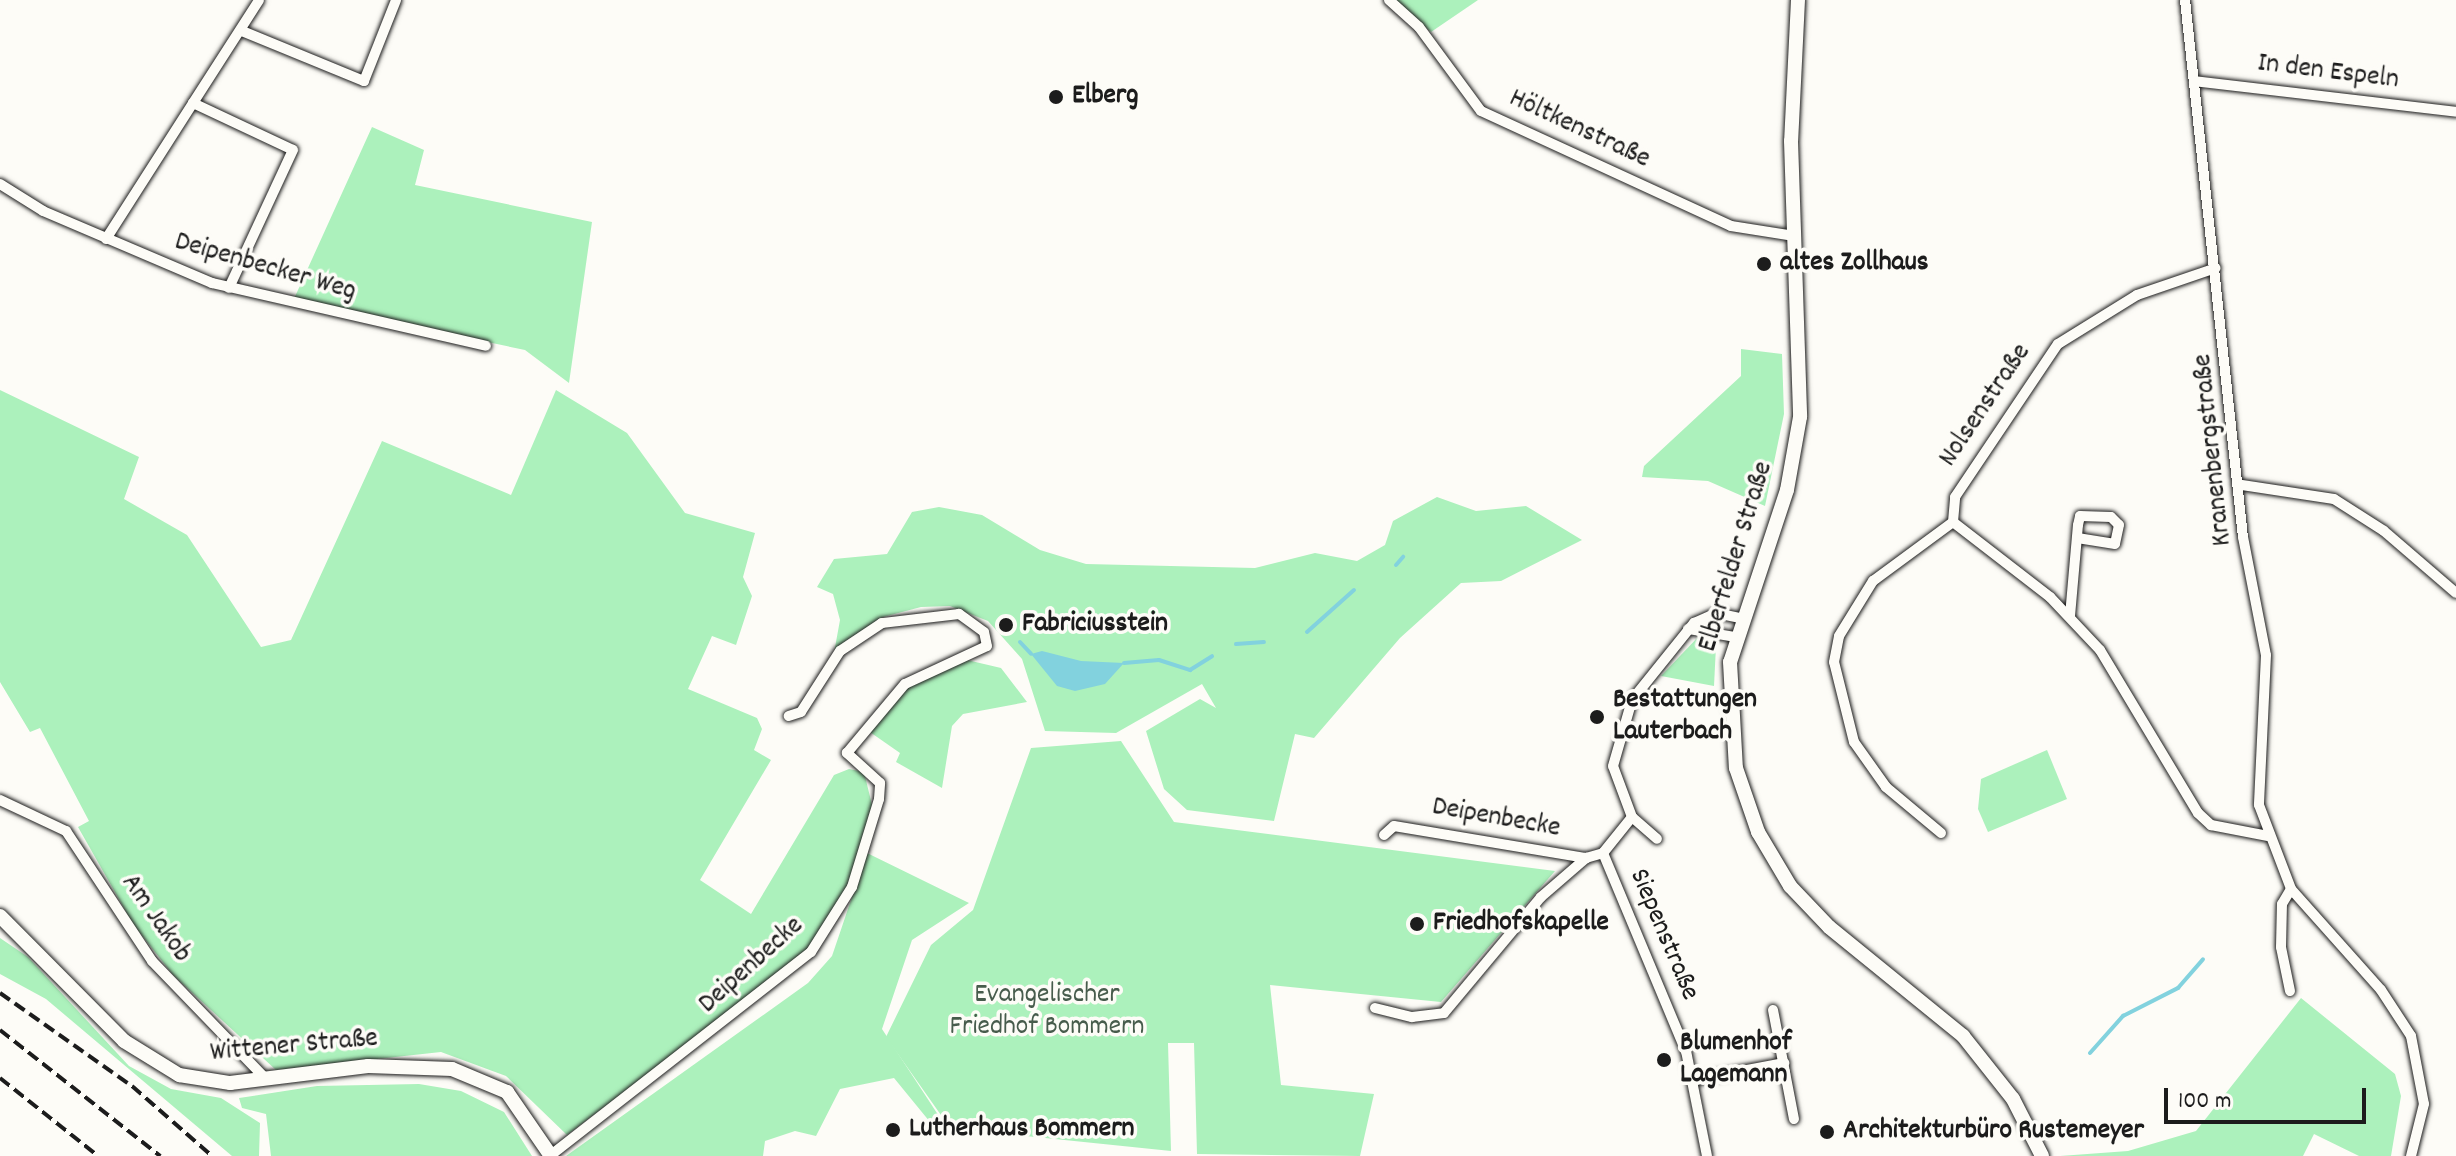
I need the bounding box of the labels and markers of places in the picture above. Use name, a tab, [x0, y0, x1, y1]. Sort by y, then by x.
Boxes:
place label: Elberg	[1072, 80, 1138, 114]
marker: Elberg	[1047, 88, 1065, 106]
place label: altes Zollhaus	[1780, 247, 1929, 281]
marker: altes Zollhaus	[1755, 255, 1773, 273]
place label: Fabriciusstein	[1022, 608, 1168, 642]
marker: Fabriciusstein	[997, 616, 1015, 634]
place label: Bestattungen Lauterbach	[1613, 684, 1757, 750]
marker: Bestattungen Lauterbach	[1588, 708, 1606, 726]
place label: Friedhofskapelle	[1433, 907, 1609, 941]
marker: Friedhofskapelle	[1408, 915, 1426, 933]
place label: Blumenhof Lagemann	[1680, 1027, 1792, 1093]
marker: Blumenhof Lagemann	[1655, 1051, 1673, 1069]
place label: Lutherhaus Bommern	[909, 1113, 1134, 1147]
place label: Architekturbüro Rustemeyer	[1843, 1115, 2144, 1149]
marker: Lutherhaus Bommern	[884, 1121, 902, 1139]
marker: Architekturbüro Rustemeyer	[1818, 1123, 1836, 1141]

